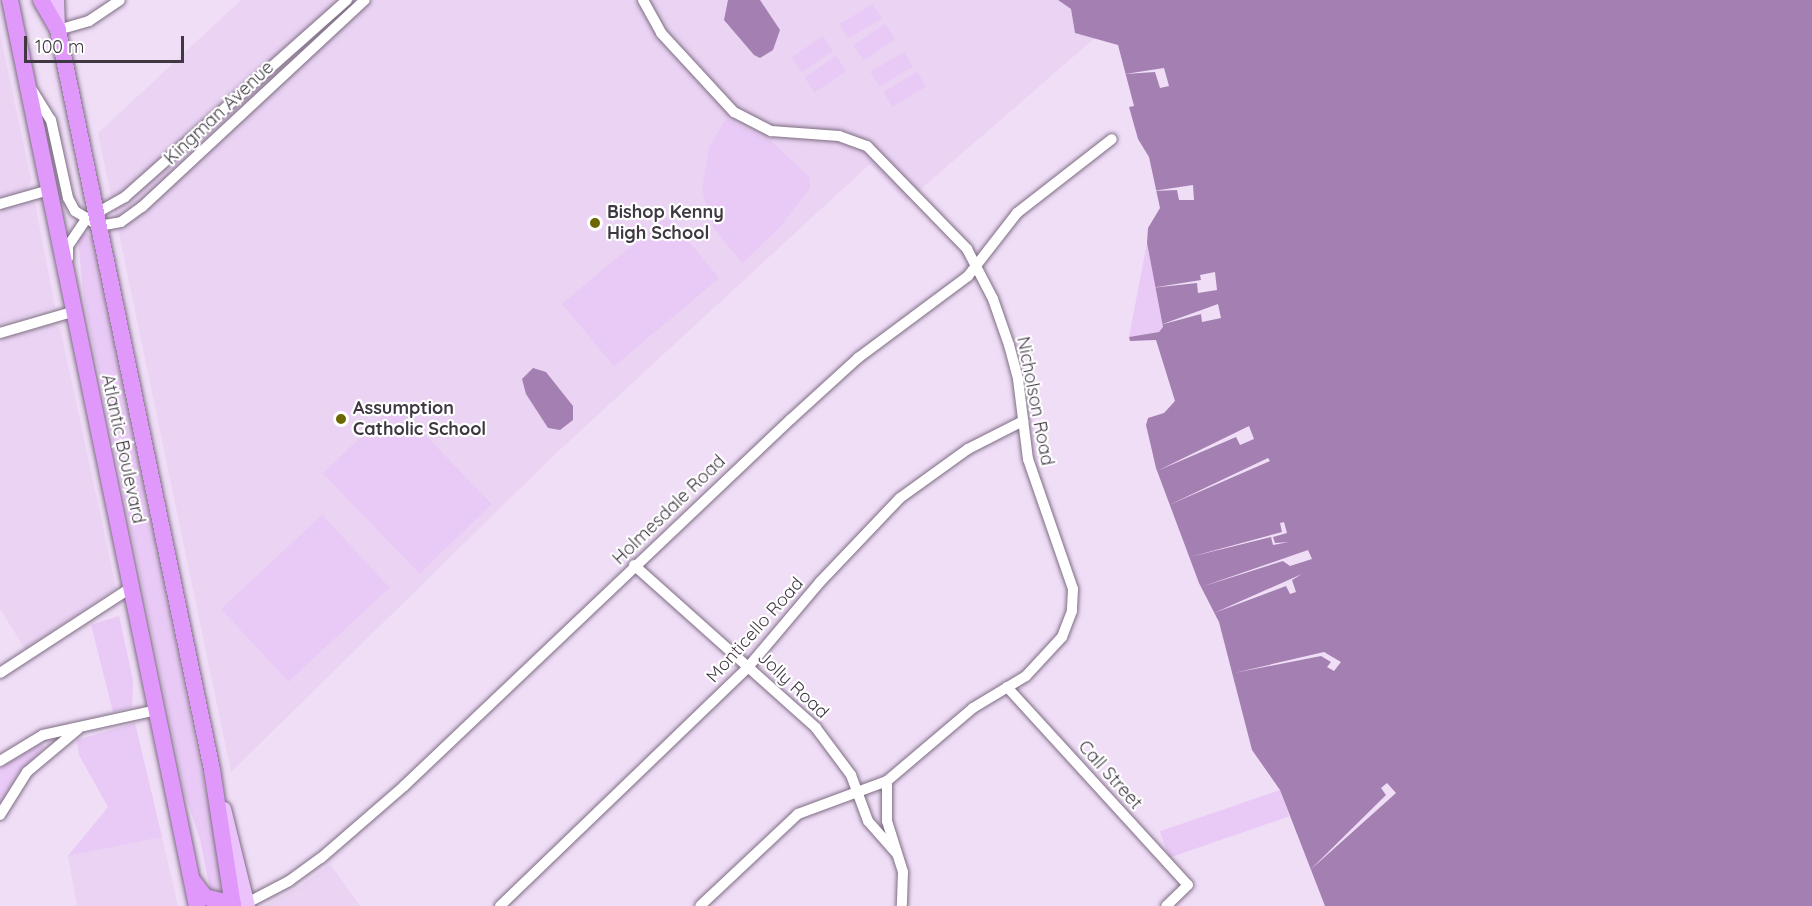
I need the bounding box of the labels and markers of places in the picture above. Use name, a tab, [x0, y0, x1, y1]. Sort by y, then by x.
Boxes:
place label: Bishop Kenny High School	[607, 202, 724, 244]
marker: Bishop Kenny High School	[588, 216, 602, 230]
place label: Assumption Catholic School	[353, 398, 486, 440]
marker: Assumption Catholic School	[334, 412, 348, 426]

